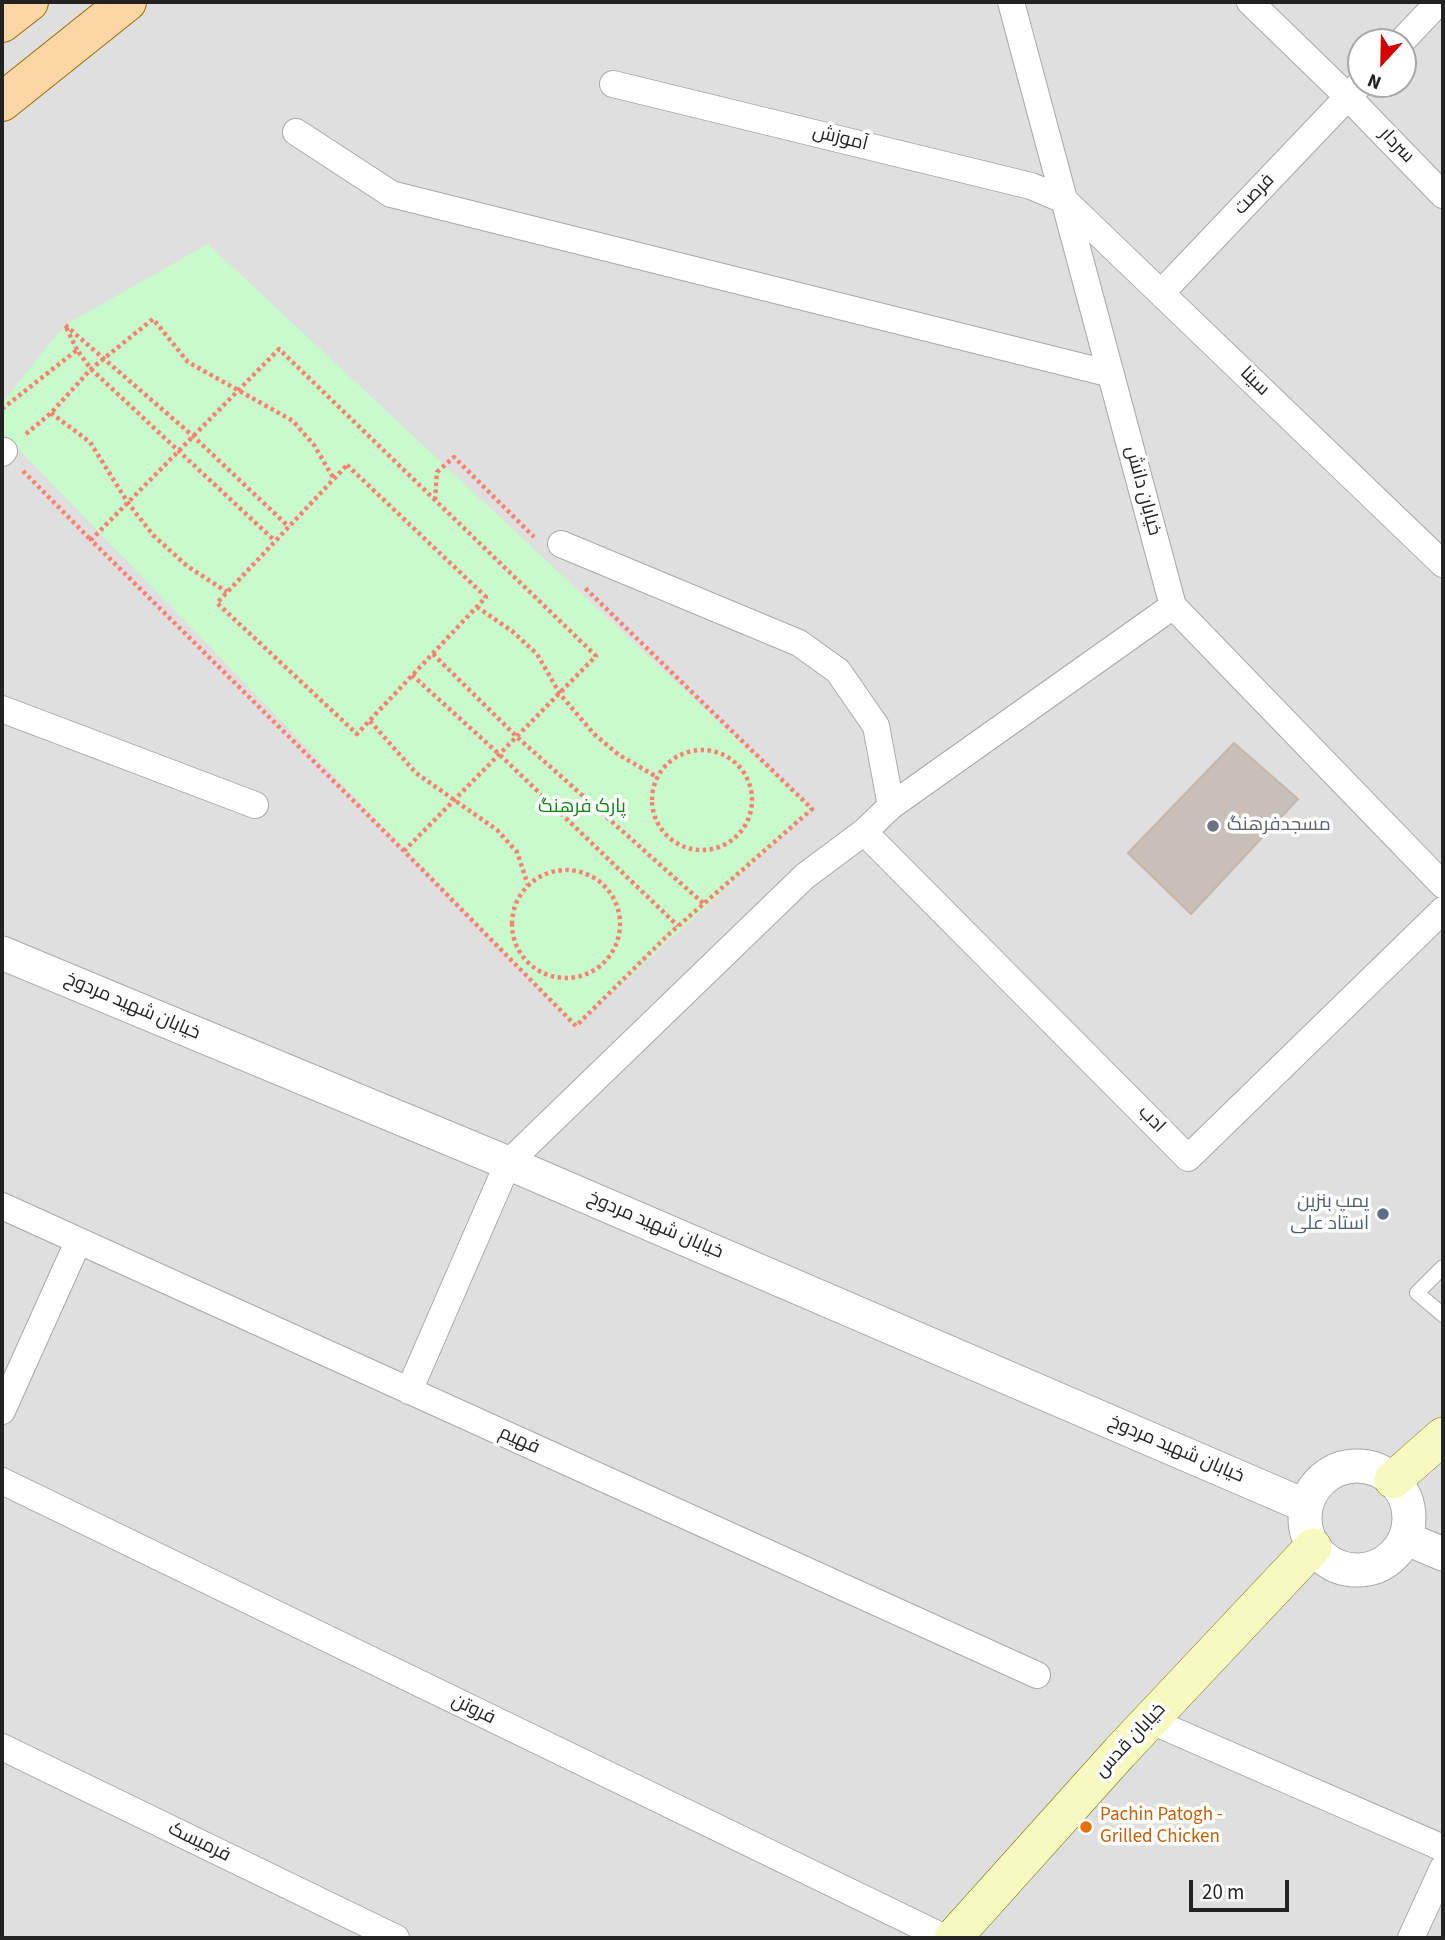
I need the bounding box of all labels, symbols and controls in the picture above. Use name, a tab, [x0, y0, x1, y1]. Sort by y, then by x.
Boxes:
north arrow	[1347, 28, 1417, 98]
text: N	[1364, 66, 1386, 96]
street label: آموزش	[810, 121, 870, 157]
street label: سردار	[1374, 124, 1418, 168]
street label: فرصت	[1230, 170, 1280, 220]
street label: سینا	[1234, 363, 1274, 401]
street label: خیابان دانش	[1119, 444, 1165, 538]
park label: پارک فرهنگ	[538, 797, 626, 819]
place label: مسجدفرهنگ	[1227, 815, 1331, 837]
marker: مسجدفرهنگ	[1205, 818, 1221, 834]
street label: خیابان شهید مردوخ	[61, 968, 203, 1046]
street label: ادب	[1133, 1102, 1169, 1138]
street label: خیابان شهید مردوخ	[584, 1187, 726, 1265]
place label: پمپ بنزین استاد علی	[1290, 1192, 1369, 1236]
marker: پمپ بنزین استاد علی	[1375, 1206, 1391, 1222]
street label: خیابان شهید مردوخ	[1105, 1411, 1247, 1489]
street label: فهیم	[495, 1422, 543, 1460]
street label: فروتن	[447, 1690, 499, 1730]
street label: خیابان قدس	[1091, 1699, 1171, 1783]
place label: Pachin Patogh - Grilled Chicken	[1100, 1805, 1223, 1849]
street label: فرمیسک	[164, 1818, 234, 1868]
marker: Pachin Patogh - Grilled Chicken	[1078, 1819, 1094, 1835]
scale bar	[1193, 1867, 1293, 1911]
text: 20 m	[1202, 1877, 1244, 1907]

